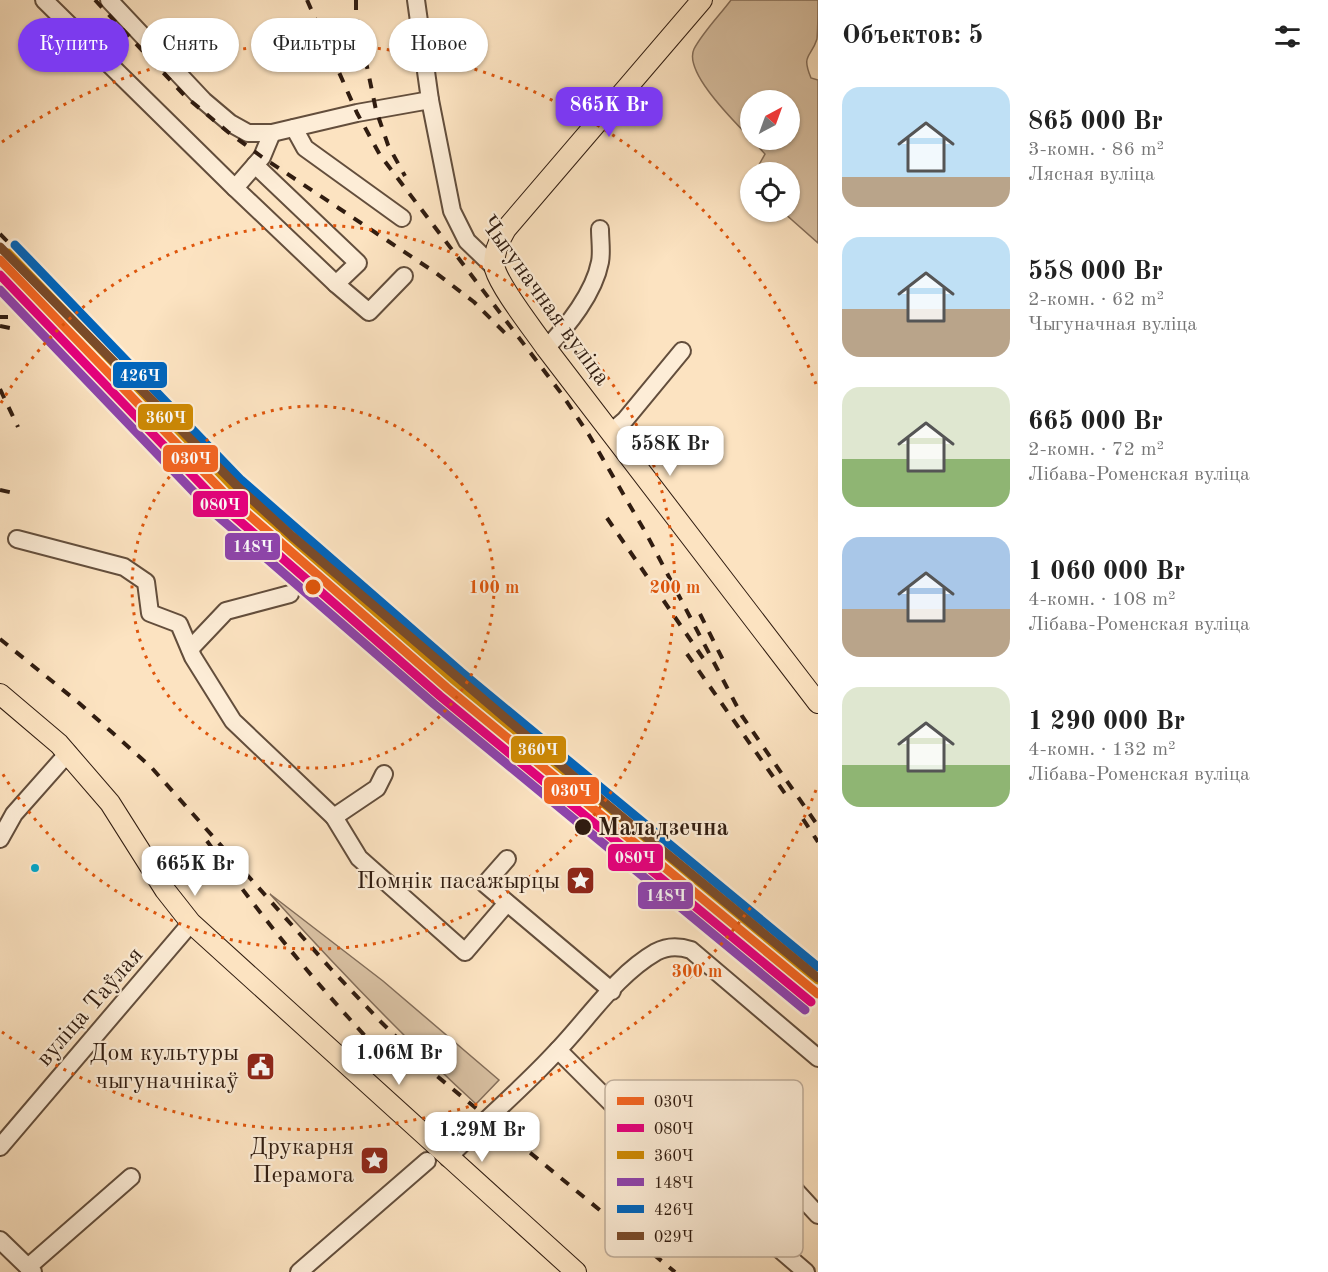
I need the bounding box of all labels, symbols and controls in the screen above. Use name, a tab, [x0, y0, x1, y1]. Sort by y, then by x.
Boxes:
chip: Купить	[18, 18, 129, 72]
chip: Снять	[141, 18, 239, 72]
chip: Фильтры	[251, 18, 377, 72]
chip: Новое	[389, 18, 488, 72]
icon: filters	[1271, 20, 1304, 53]
text: Объектов: 5	[842, 23, 983, 49]
pin: 865K Br	[554, 87, 664, 138]
north arrow	[740, 90, 800, 150]
map controls	[740, 90, 800, 222]
text: 865K Br	[570, 96, 648, 116]
text: 865 000 Br	[1028, 109, 1163, 135]
icon: home	[890, 111, 962, 183]
text: 3-комн. · 86 m²	[1028, 140, 1164, 160]
button: locate	[740, 162, 800, 222]
text: Лясная вуліца	[1028, 165, 1155, 185]
street label: Чыгуначная вуліца	[475, 212, 614, 390]
text: 558 000 Br	[1028, 259, 1163, 285]
icon: home	[890, 261, 962, 333]
text: 2-комн. · 62 m²	[1028, 290, 1164, 310]
text: Чыгуначная вуліца	[1028, 315, 1197, 335]
line badge: 426Ч	[112, 361, 168, 389]
text: 426Ч	[120, 369, 160, 385]
line badge: 360Ч	[137, 403, 194, 431]
text: 665 000 Br	[1028, 409, 1163, 435]
text: 360Ч	[146, 411, 186, 427]
icon: home	[890, 411, 962, 483]
pin: 558K Br	[615, 426, 725, 477]
text: 558K Br	[631, 435, 709, 455]
text: 2-комн. · 72 m²	[1028, 440, 1164, 460]
line badge: 030Ч	[162, 444, 219, 473]
text: 030Ч	[171, 452, 211, 468]
text: Лібава-Роменская вуліца	[1028, 465, 1250, 485]
line badge: 080Ч	[192, 490, 249, 518]
text: 080Ч	[200, 498, 240, 514]
line badge: 148Ч	[224, 532, 281, 561]
text: 148Ч	[233, 540, 273, 556]
text: 1 060 000 Br	[1028, 559, 1185, 585]
icon: home	[890, 561, 962, 633]
centre of rings	[303, 577, 323, 597]
text: 100 m	[469, 579, 519, 597]
text: 200 m	[650, 579, 700, 597]
text: 4-комн. · 108 m²	[1028, 590, 1176, 610]
text: Лібава-Роменская вуліца	[1028, 615, 1250, 635]
text: 1 290 000 Br	[1028, 709, 1185, 735]
icon: home	[890, 711, 962, 783]
line badge: 360Ч	[510, 735, 567, 764]
text: 4-комн. · 132 m²	[1028, 740, 1176, 760]
text: 360Ч	[518, 743, 558, 759]
text: Лібава-Роменская вуліца	[1028, 765, 1250, 785]
line badge: 030Ч	[543, 776, 600, 805]
text: 030Ч	[551, 784, 591, 800]
marker: Маладзечна	[573, 817, 593, 837]
place label: Маладзечна	[598, 817, 729, 841]
line badge: 080Ч	[607, 843, 664, 872]
pin: 665K Br	[140, 846, 250, 897]
text: 080Ч	[615, 851, 655, 867]
text: 665K Br	[156, 855, 234, 875]
unlabelled marker	[29, 862, 41, 874]
place icon: Помнік пасажырцы	[565, 864, 597, 896]
place label: Помнік пасажырцы	[356, 870, 560, 894]
line badge: 148Ч	[637, 881, 694, 910]
text: 148Ч	[646, 889, 686, 905]
street label: вуліца Таўлая	[33, 943, 148, 1071]
text: 300 m	[672, 963, 722, 981]
pin: 1.06M Br	[337, 1035, 461, 1086]
place label: Дом культуры чыгуначнікаў	[90, 1042, 239, 1094]
text: 1.06M Br	[356, 1044, 442, 1064]
public building icon: Дом культуры чыгуначнікаў	[244, 1050, 276, 1082]
legend	[605, 1080, 803, 1257]
text: 030Ч	[654, 1095, 694, 1111]
pin: 1.29M Br	[420, 1112, 544, 1163]
text: 1.29M Br	[439, 1121, 525, 1141]
text: 080Ч	[654, 1122, 694, 1138]
place label: Друкарня Перамога	[250, 1136, 354, 1188]
place icon: Друкарня Перамога	[359, 1144, 391, 1176]
text: 360Ч	[654, 1149, 694, 1165]
text: 148Ч	[654, 1176, 694, 1192]
text: 426Ч	[654, 1203, 694, 1219]
text: 029Ч	[654, 1230, 694, 1246]

